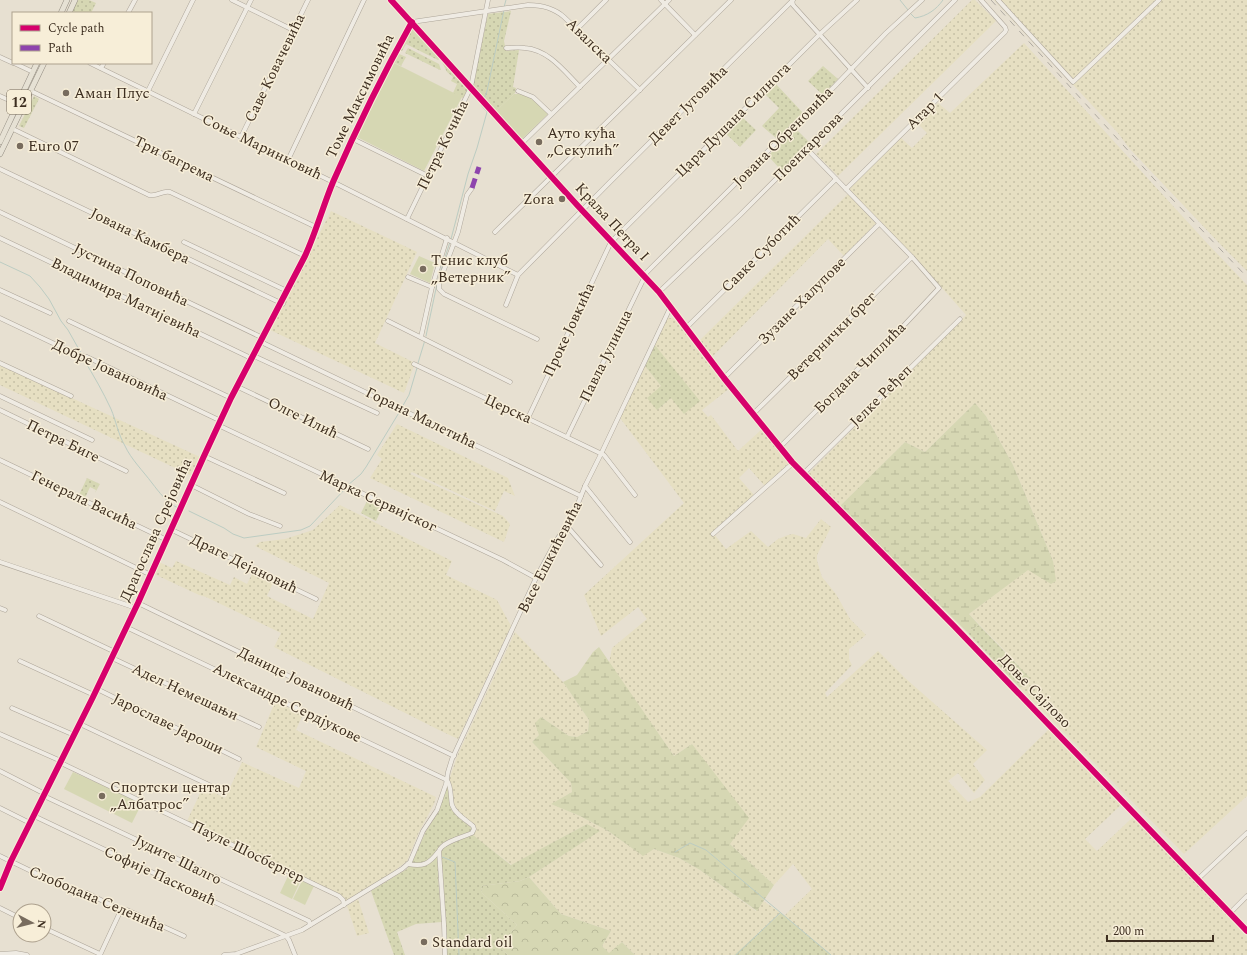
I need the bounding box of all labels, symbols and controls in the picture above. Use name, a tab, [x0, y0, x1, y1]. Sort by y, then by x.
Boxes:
street label: Саве Ковачевића	[239, 9, 312, 126]
legend	[12, 12, 152, 64]
street label: Авалска	[560, 13, 618, 70]
text: Cycle path	[48, 19, 105, 38]
street label: Томе Максимовића	[320, 29, 400, 162]
text: Path	[48, 39, 73, 58]
street label: Цара Душана Силнога	[670, 57, 796, 183]
street label: Девет Југовића	[643, 60, 733, 150]
street label: Јована Обреновића	[727, 81, 839, 193]
place label: Аман Плус	[74, 82, 150, 105]
street label: Атар 1	[901, 87, 949, 135]
marker: Аман Плус	[61, 88, 71, 98]
road number: 12	[7, 90, 31, 114]
street label: Петра Кочића	[411, 95, 475, 194]
street label: Поенкареова	[768, 106, 849, 187]
street label: Соње Маринковић	[198, 108, 326, 186]
place label: Ауто кућа „Секулић”	[547, 122, 619, 162]
street label: Три багрема	[130, 130, 219, 189]
place label: Euro 07	[28, 135, 79, 158]
marker: Ауто кућа „Секулић”	[534, 137, 544, 147]
marker: Euro 07	[15, 141, 25, 151]
street label: Краља Петра I	[569, 177, 655, 267]
place label: Zora	[523, 188, 555, 211]
marker: Zora	[557, 194, 567, 204]
street label: Јована Камбера	[86, 202, 194, 270]
street label: Савке Суботић	[716, 208, 806, 298]
street label: Јустина Поповића	[70, 237, 193, 313]
place label: Тенис клуб „Ветерник”	[431, 249, 511, 289]
street label: Владимира Матијевића	[47, 252, 205, 345]
street label: Зузане Халупове	[753, 252, 851, 350]
marker: Тенис клуб „Ветерник”	[418, 264, 428, 274]
street label: Проке Јовкића	[537, 278, 601, 381]
street label: Ветернички брег	[782, 286, 882, 386]
street label: Павла Јулинца	[574, 305, 639, 406]
street label: Богдана Чиплића	[809, 316, 912, 419]
street label: Добре Јовановића	[48, 333, 172, 407]
street label: Јелке Ређеп	[844, 359, 918, 433]
street label: Горана Малетића	[361, 381, 481, 455]
street label: Церска	[480, 388, 536, 430]
street label: Олге Илић	[264, 391, 342, 445]
street label: Петра Биге	[22, 413, 104, 469]
street label: Драгослава Срејовића	[114, 454, 198, 606]
street label: Генерала Васића	[27, 464, 142, 536]
street label: Марка Сервијског	[315, 464, 441, 538]
street label: Васе Ешкићевића	[512, 496, 588, 617]
street label: Драге Дејановић	[186, 528, 302, 600]
street label: Данице Јовановић	[234, 641, 358, 717]
street label: Доње Сајлово	[993, 648, 1077, 734]
street label: Адел Немешањи	[128, 657, 242, 727]
street label: Александре Сердјукове	[209, 657, 365, 749]
street label: Јарославе Јароши	[109, 687, 227, 761]
place label: Спортски центар „Албатрос”	[110, 776, 230, 816]
marker: Спортски центар „Албатрос”	[97, 791, 107, 801]
street label: Пауле Шосбергер	[188, 815, 308, 889]
street label: Јудите Шалго	[130, 829, 226, 891]
street label: Софије Пасковић	[100, 840, 220, 912]
street label: Слободана Селенића	[25, 860, 169, 938]
north arrow	[12, 903, 52, 943]
scale bar	[1107, 917, 1213, 943]
text: N	[32, 919, 50, 930]
text: 200 m	[1113, 922, 1144, 941]
place label: Standard oil	[432, 931, 513, 954]
marker: Standard oil	[419, 937, 429, 947]

